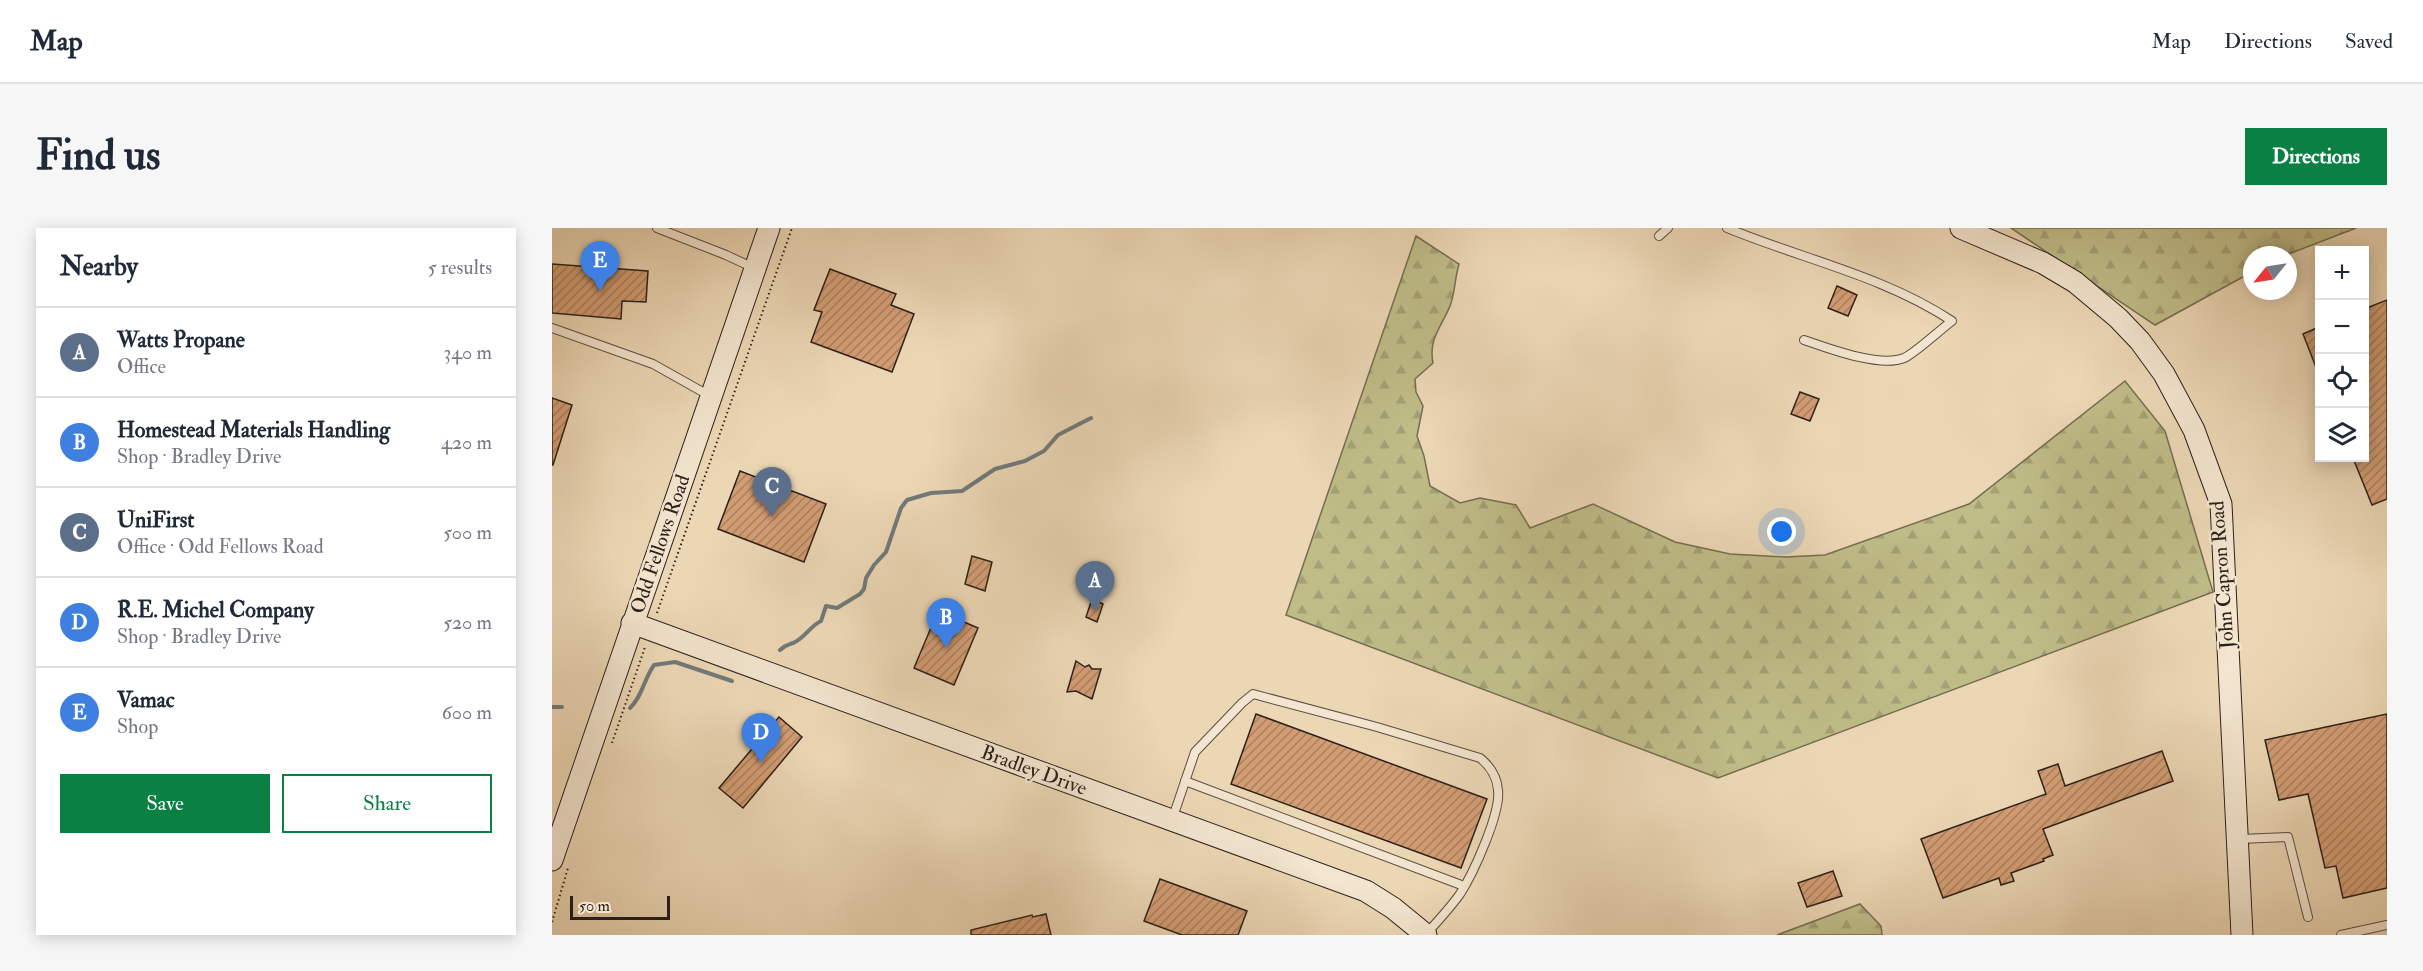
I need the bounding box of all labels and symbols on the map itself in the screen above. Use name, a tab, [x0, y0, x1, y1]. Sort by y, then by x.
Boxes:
pin: E	[580, 242, 620, 291]
north arrow	[2243, 246, 2297, 300]
pin: C	[752, 468, 792, 517]
street label: Odd Fellows Road	[625, 471, 696, 617]
street label: John Capron Road	[2204, 500, 2241, 651]
your location	[1767, 517, 1796, 546]
pin: A	[1076, 562, 1114, 611]
pin: B	[926, 598, 966, 648]
pin: D	[742, 714, 780, 763]
street label: Bradley Drive	[978, 739, 1090, 801]
scale bar	[570, 893, 670, 920]

